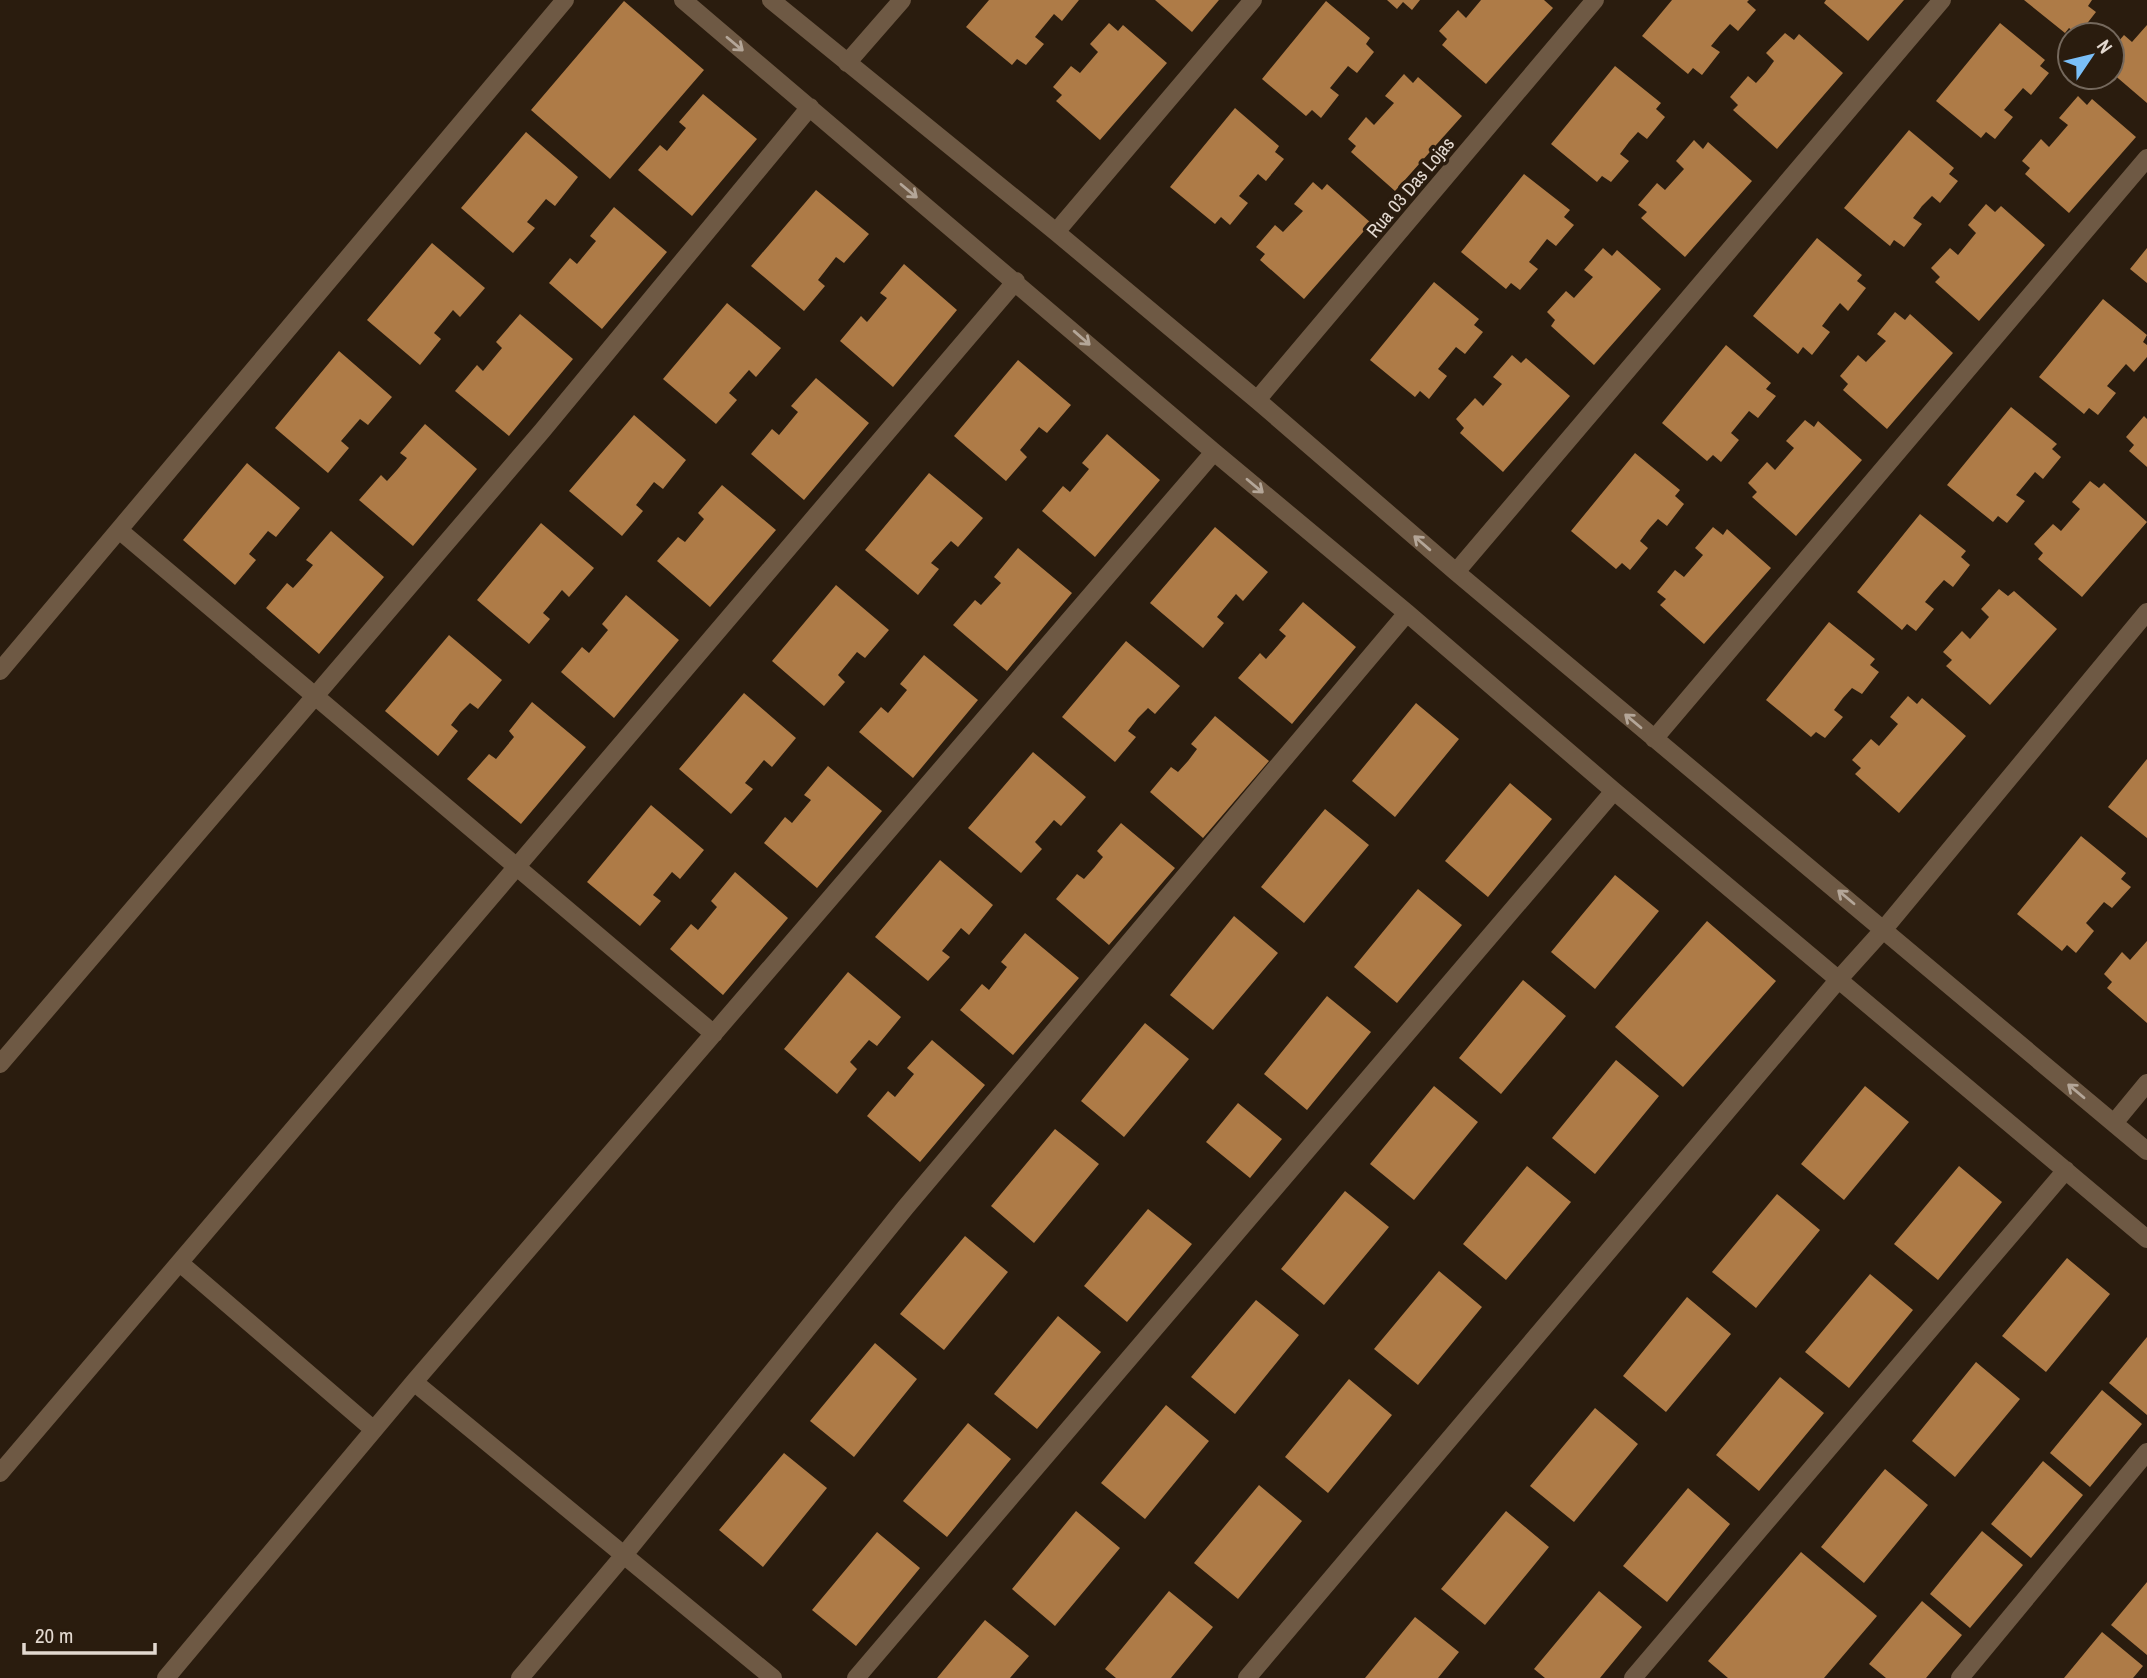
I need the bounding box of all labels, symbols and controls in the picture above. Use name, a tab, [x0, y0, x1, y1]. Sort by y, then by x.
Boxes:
north arrow	[2056, 21, 2126, 91]
text: N	[2091, 34, 2119, 58]
one-way arrow	[726, 36, 744, 52]
street label: Rua 03 Das Lojas	[1360, 131, 1460, 243]
one-way arrow	[900, 183, 918, 199]
one-way arrow	[1073, 330, 1091, 346]
one-way arrow	[1246, 478, 1264, 494]
one-way arrow	[1413, 535, 1431, 551]
one-way arrow	[1624, 713, 1642, 729]
one-way arrow	[1837, 889, 1855, 905]
one-way arrow	[2068, 1083, 2086, 1099]
scale bar	[24, 1612, 156, 1656]
text: 20 m	[35, 1621, 73, 1650]

